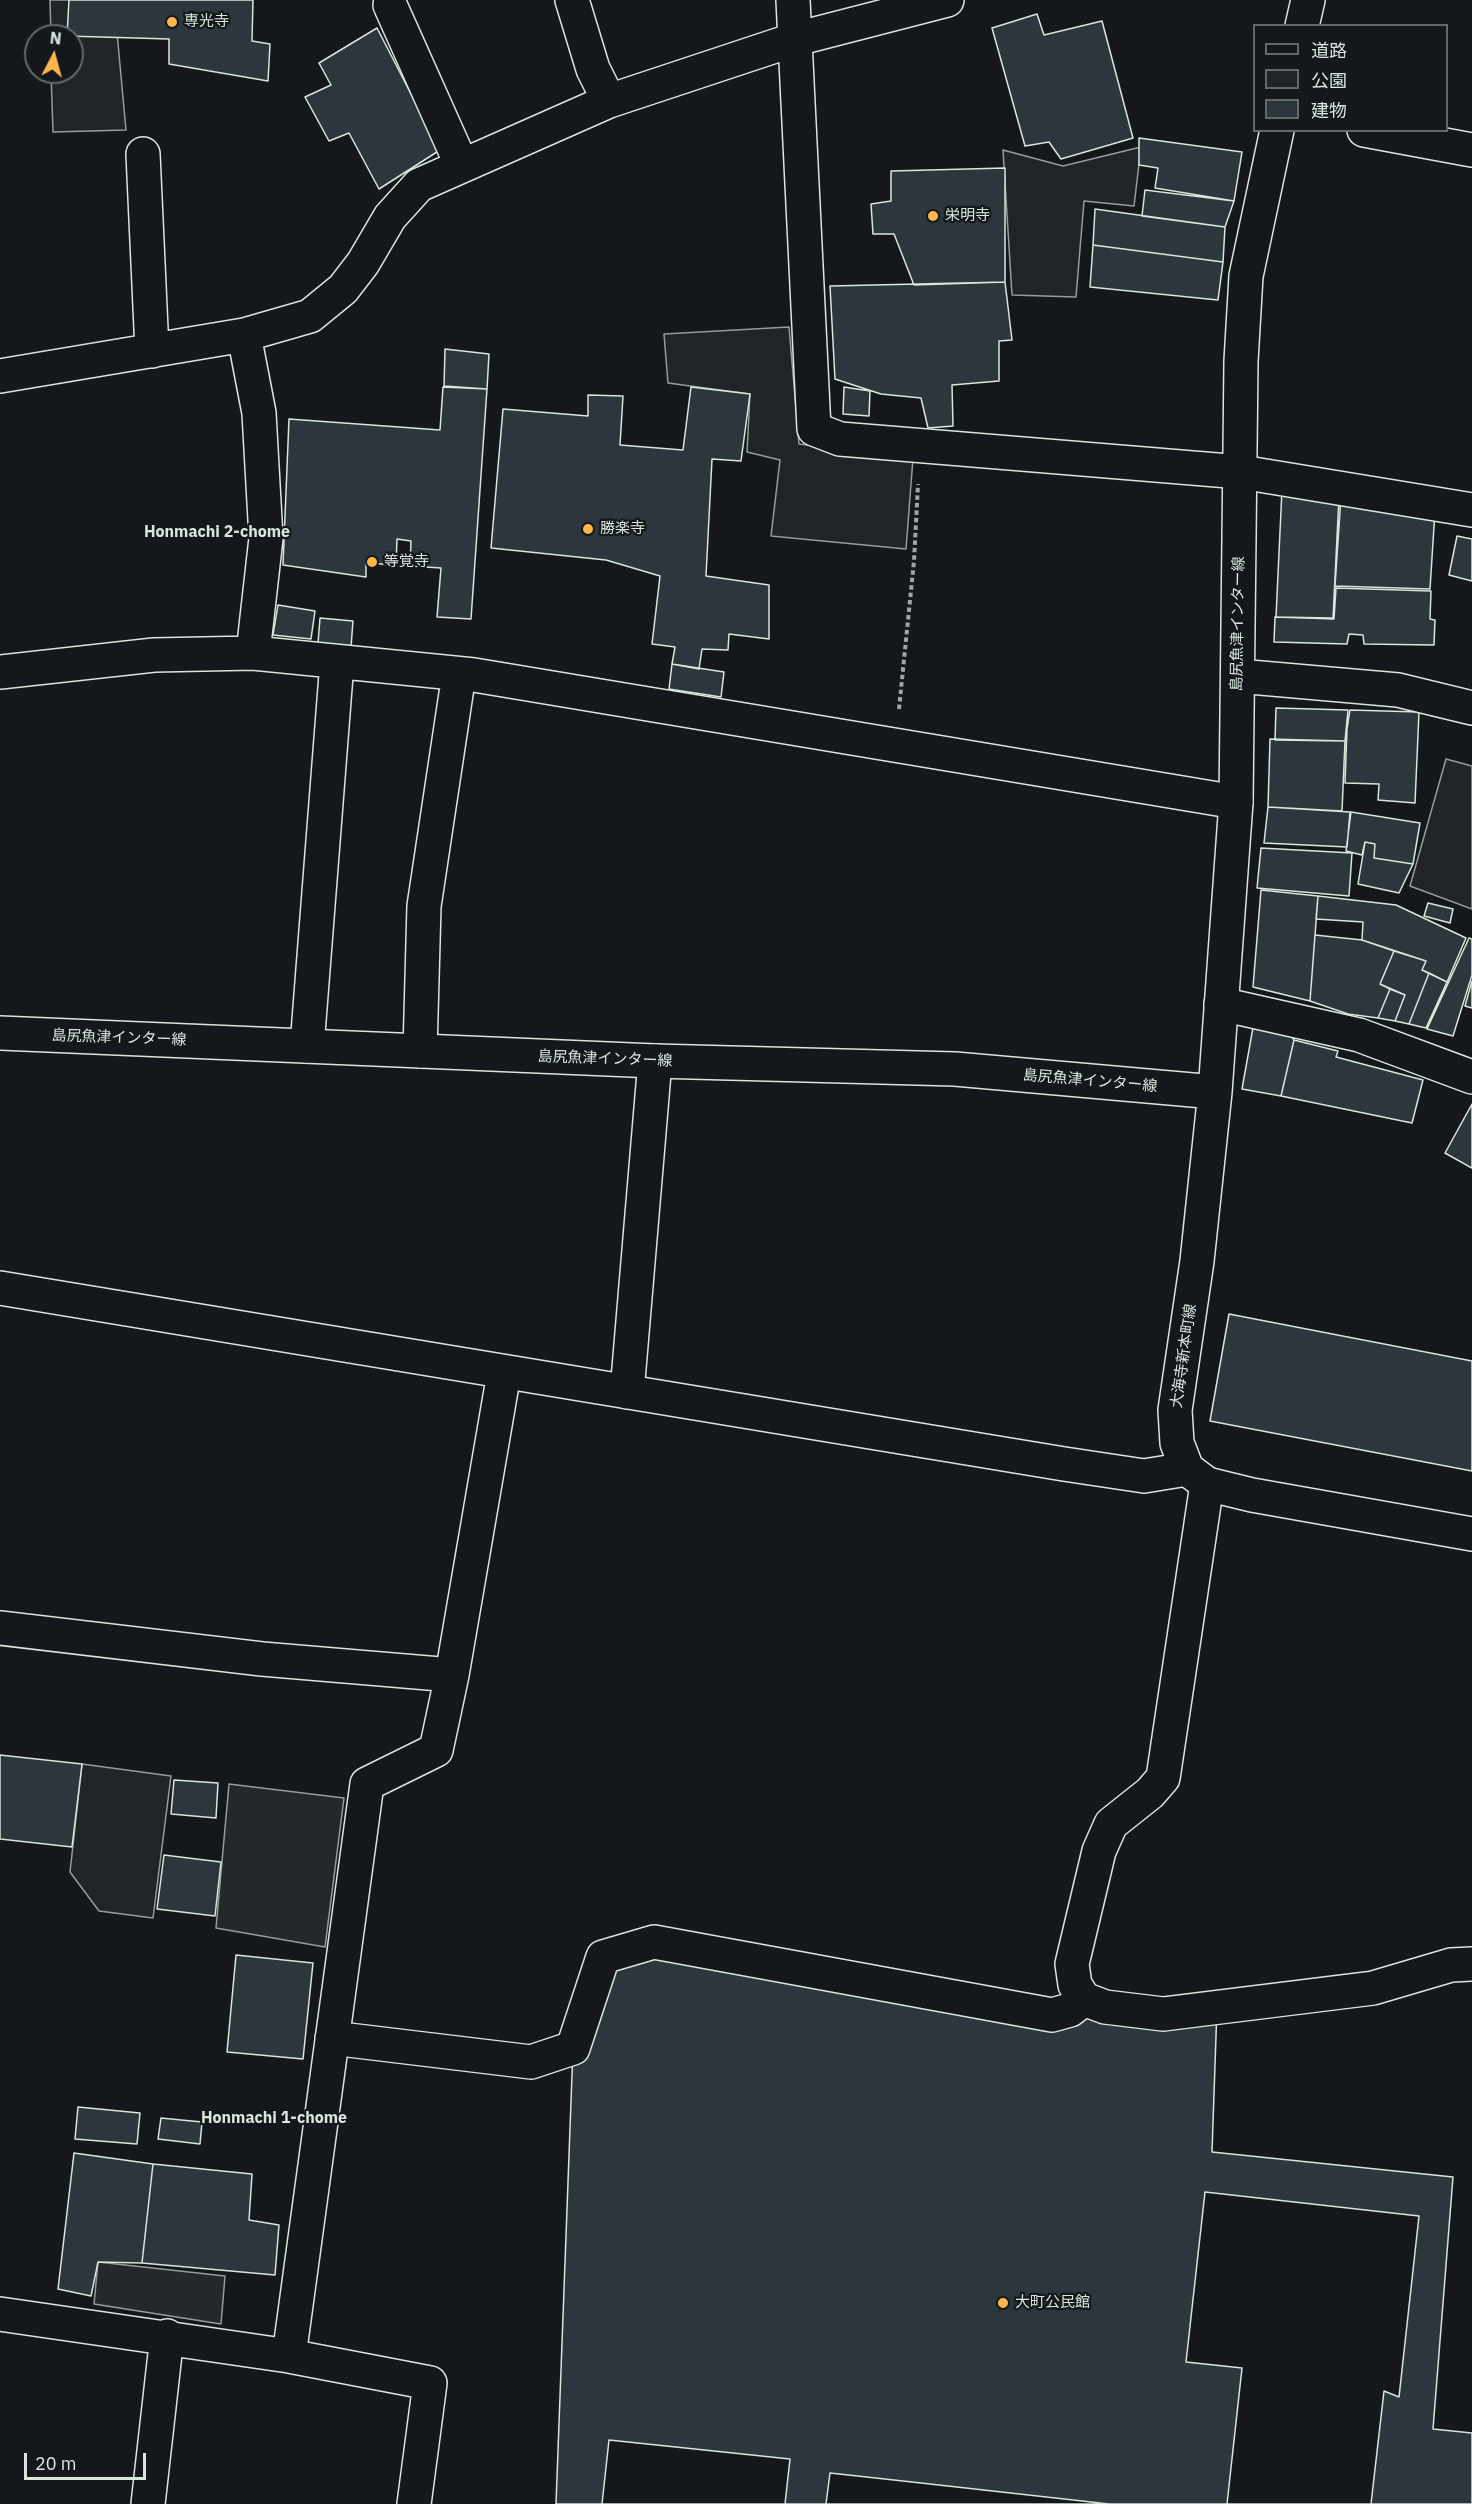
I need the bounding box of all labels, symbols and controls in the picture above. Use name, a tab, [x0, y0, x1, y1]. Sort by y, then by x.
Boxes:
place label: 専光寺	[184, 13, 229, 31]
marker: 専光寺	[165, 15, 179, 29]
north arrow	[24, 24, 84, 84]
legend	[1253, 24, 1448, 132]
text: N	[49, 28, 62, 49]
text: 道路	[1311, 39, 1347, 62]
text: 公園	[1311, 69, 1347, 92]
text: 建物	[1311, 99, 1347, 122]
place label: 栄明寺	[945, 207, 990, 225]
marker: 栄明寺	[926, 209, 940, 223]
place label: 勝楽寺	[600, 520, 645, 538]
district label: Honmachi 2-chome	[144, 522, 290, 542]
marker: 勝楽寺	[581, 522, 595, 536]
place label: 等覚寺	[384, 553, 429, 571]
marker: 等覚寺	[365, 555, 379, 569]
street label: 島尻魚津インター線	[1228, 556, 1248, 692]
street label: 島尻魚津インター線	[51, 1027, 187, 1049]
street label: 島尻魚津インター線	[537, 1048, 673, 1070]
street label: 島尻魚津インター線	[1022, 1066, 1158, 1096]
street label: 大海寺新本町線	[1168, 1303, 1200, 1409]
district label: Honmachi 1-chome	[201, 2108, 347, 2128]
place label: 大町公民館	[1015, 2294, 1090, 2312]
marker: 大町公民館	[996, 2296, 1010, 2310]
scale bar	[27, 2441, 148, 2479]
text: 20 m	[35, 2452, 77, 2475]

